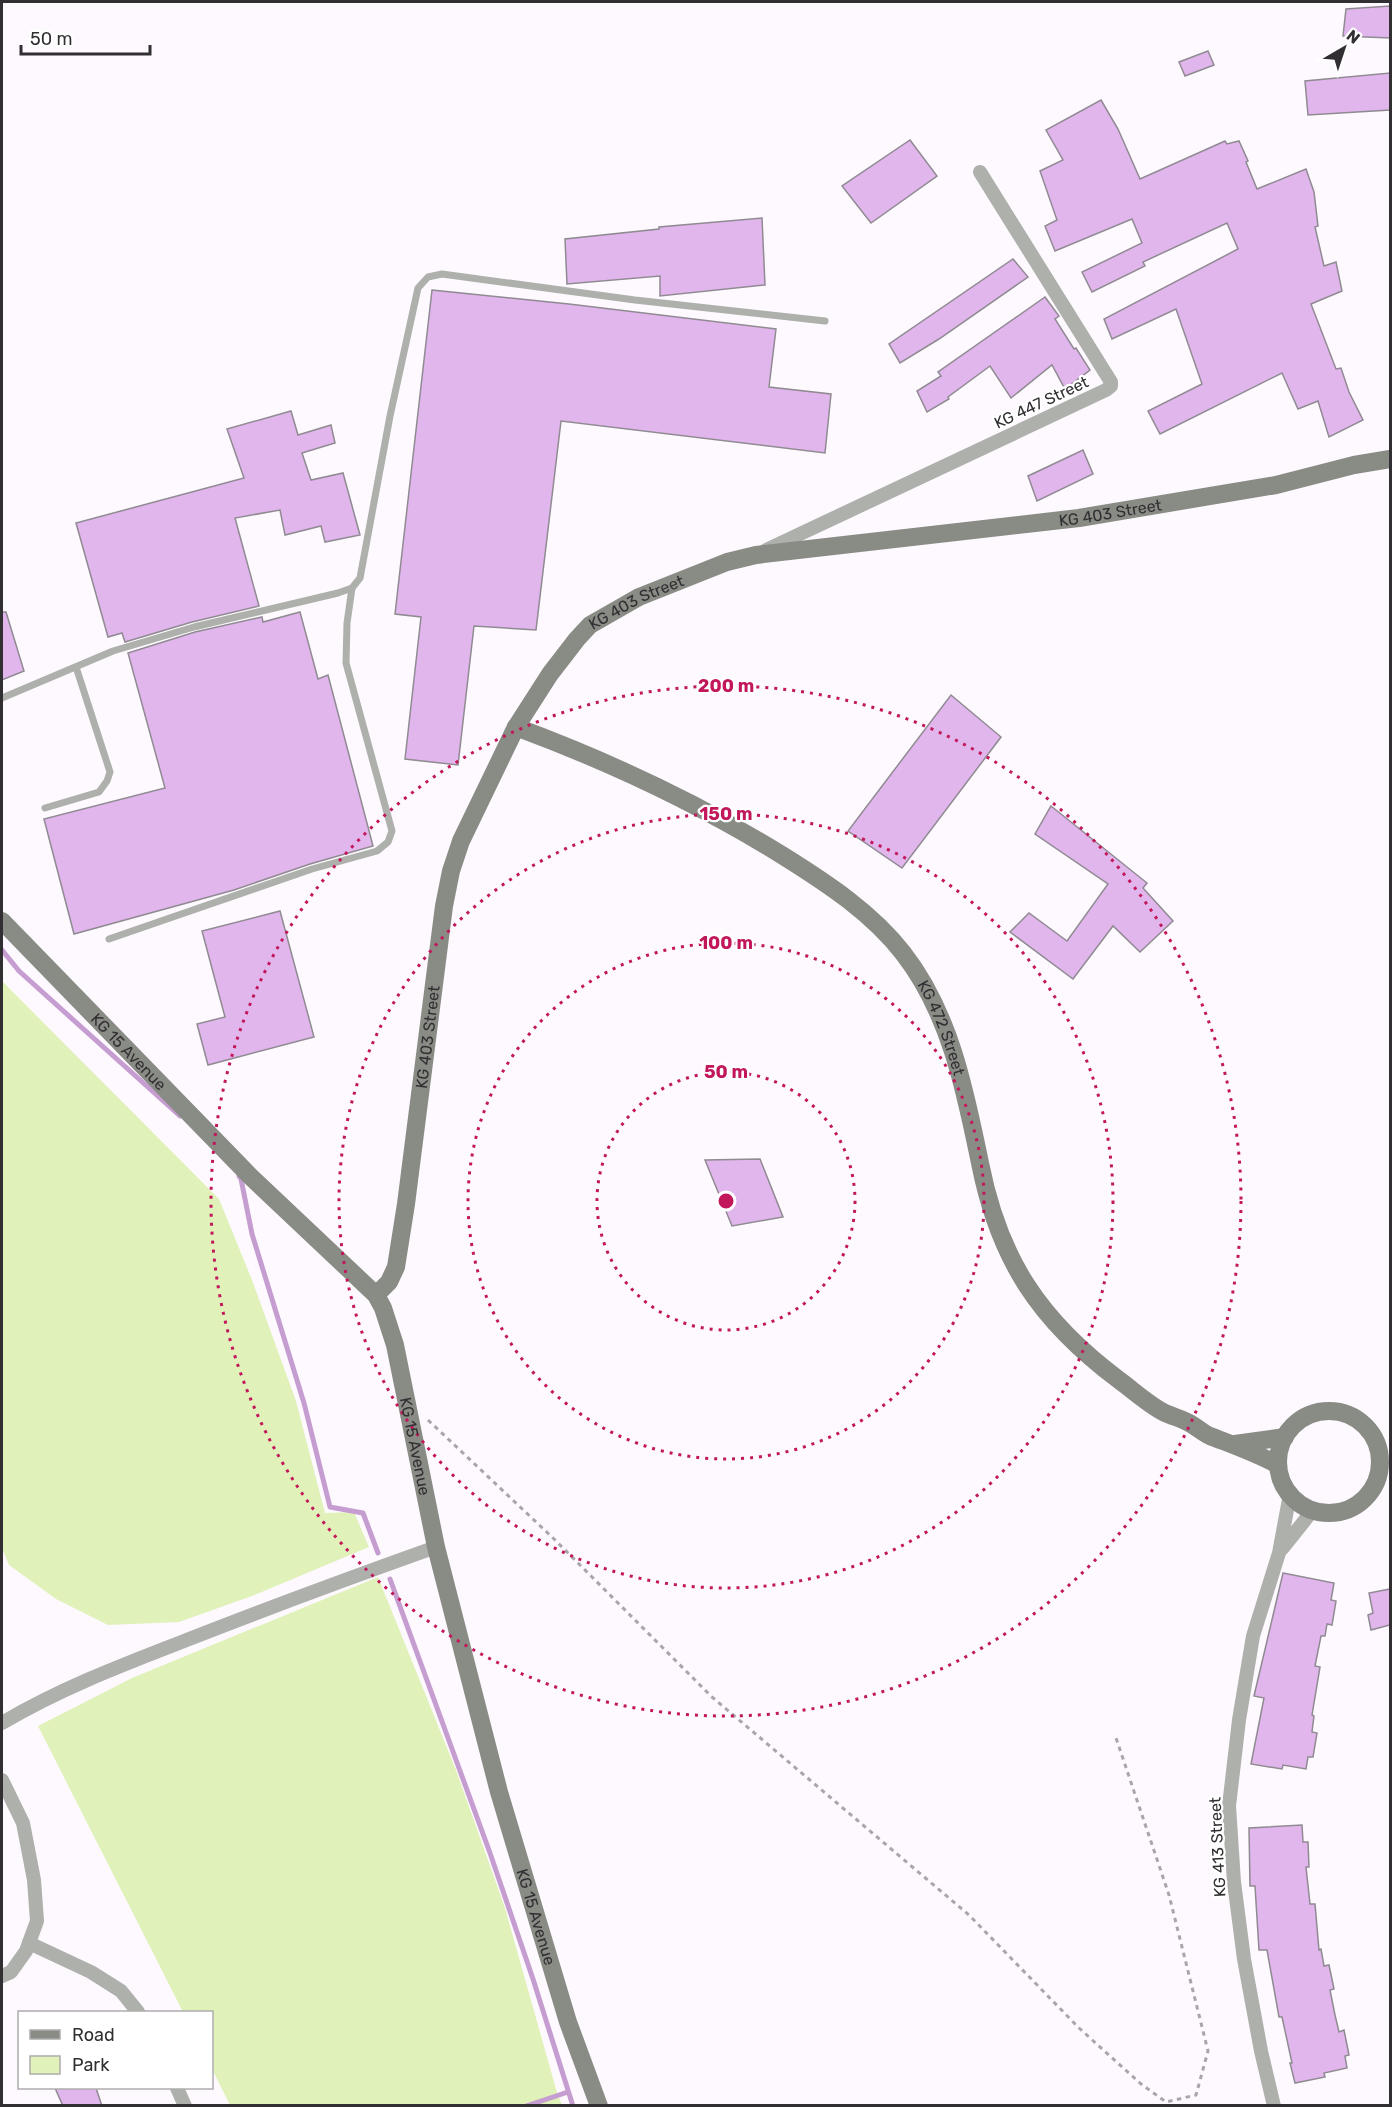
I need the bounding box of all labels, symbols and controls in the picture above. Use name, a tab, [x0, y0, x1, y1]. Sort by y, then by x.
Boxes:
scale bar	[21, 18, 150, 56]
north arrow	[1314, 18, 1374, 78]
text: N	[1343, 26, 1364, 48]
text: 50 m	[30, 28, 73, 50]
street label: KG 447 Street	[991, 372, 1091, 433]
street label: KG 403 Street	[1058, 495, 1163, 530]
street label: KG 403 Street	[585, 571, 687, 634]
text: 200 m	[698, 675, 754, 697]
text: 150 m	[699, 803, 753, 825]
text: 100 m	[699, 932, 753, 954]
street label: KG 472 Street	[914, 977, 969, 1078]
street label: KG 403 Street	[412, 984, 444, 1090]
street label: KG 15 Avenue	[87, 1009, 170, 1094]
text: 50 m	[704, 1061, 748, 1083]
centre of rings	[716, 1191, 736, 1211]
street label: KG 15 Avenue	[396, 1396, 434, 1497]
street label: KG 413 Street	[1205, 1796, 1230, 1897]
street label: KG 15 Avenue	[512, 1866, 559, 1967]
legend	[18, 2011, 213, 2089]
text: Road	[72, 2024, 115, 2046]
text: Park	[72, 2054, 110, 2076]

